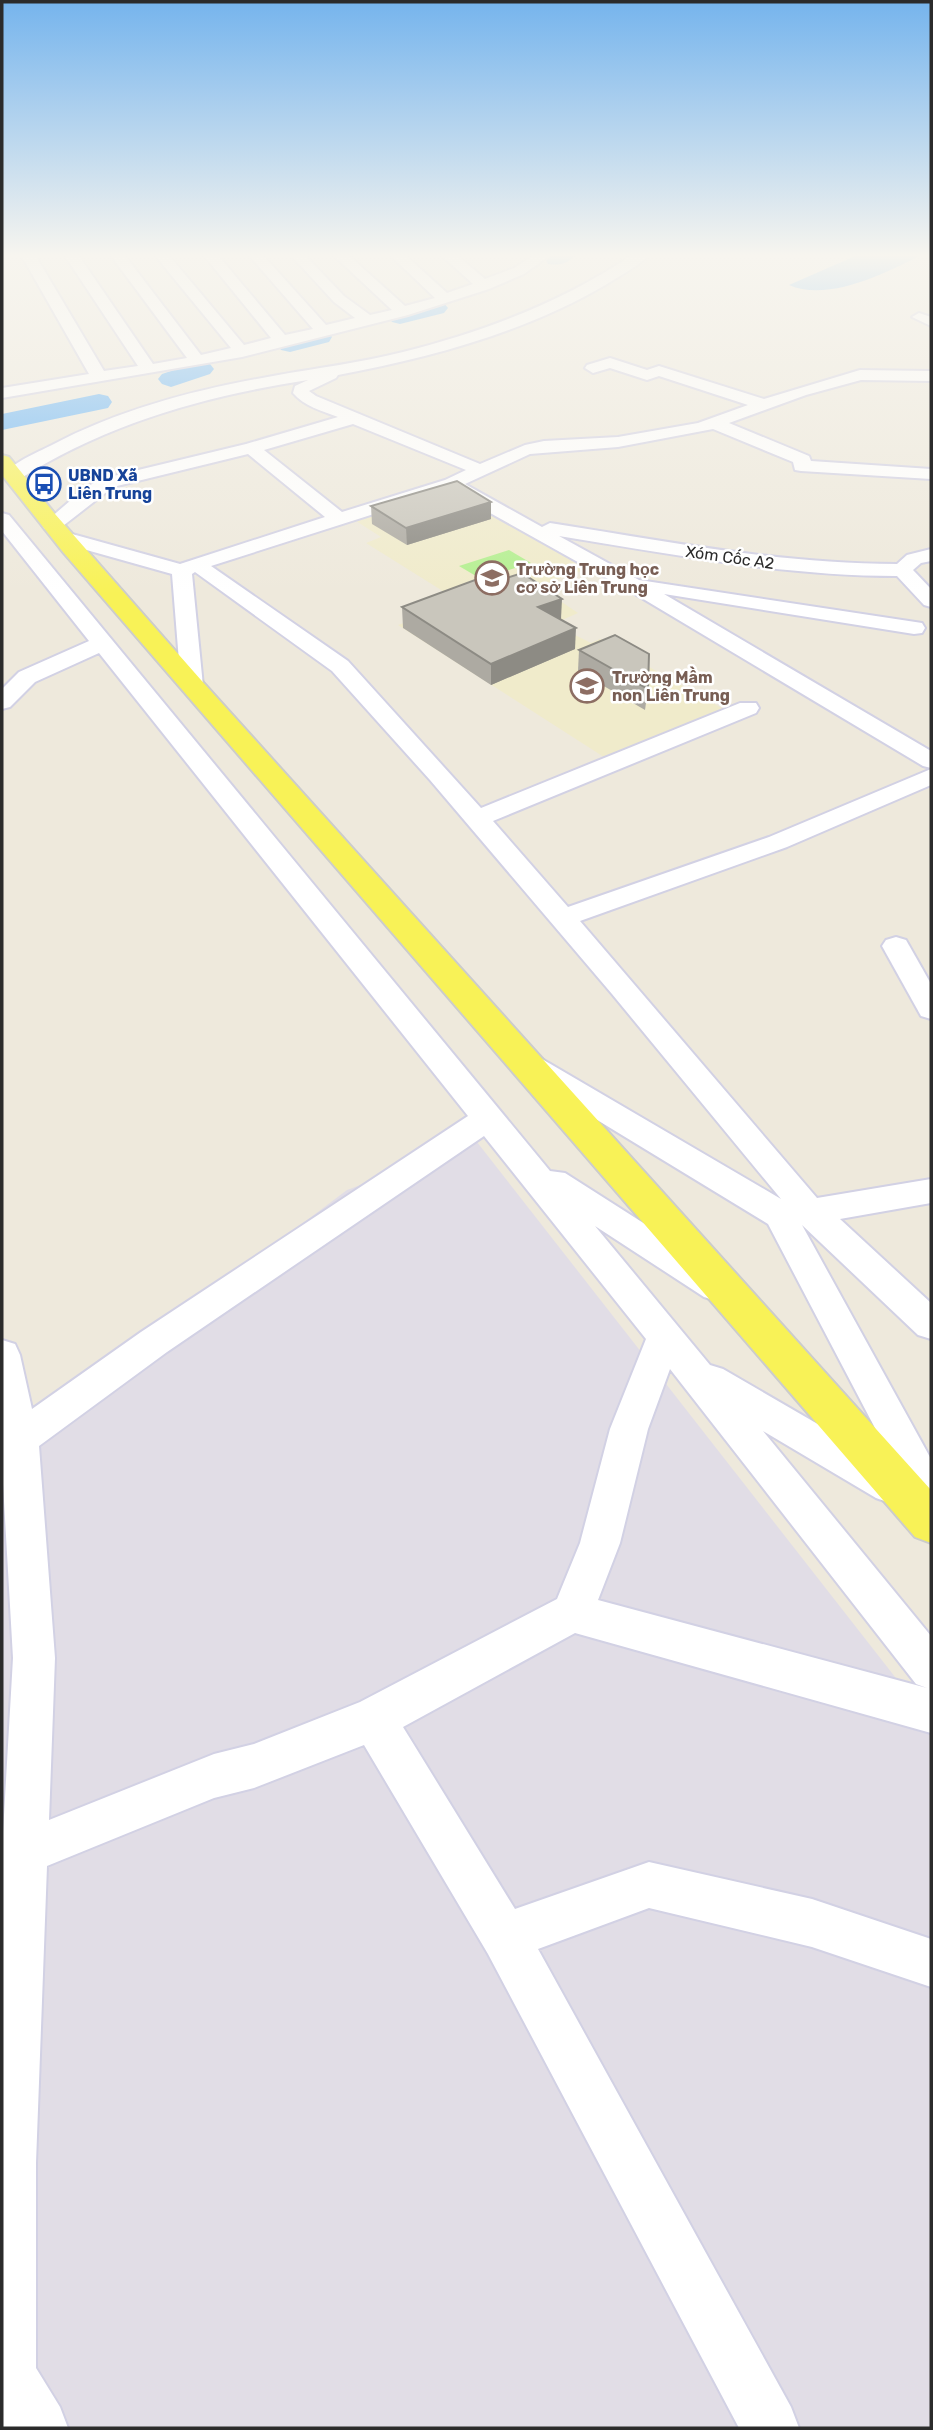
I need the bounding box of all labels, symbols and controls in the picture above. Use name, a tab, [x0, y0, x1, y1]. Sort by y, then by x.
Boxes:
bus stop icon: UBND Xã Liên Trung	[25, 465, 63, 503]
place label: UBND Xã Liên Trung	[68, 466, 152, 503]
street label: Xóm Cốc A2	[684, 540, 776, 573]
school or university icon: Trường Trung học cơ sở Liên Trung	[473, 559, 511, 597]
place label: Trường Trung học cơ sở Liên Trung	[516, 560, 659, 597]
place label: Trường Mầm non Liên Trung	[612, 666, 730, 705]
school or university icon: Trường Mầm non Liên Trung	[568, 667, 606, 705]

